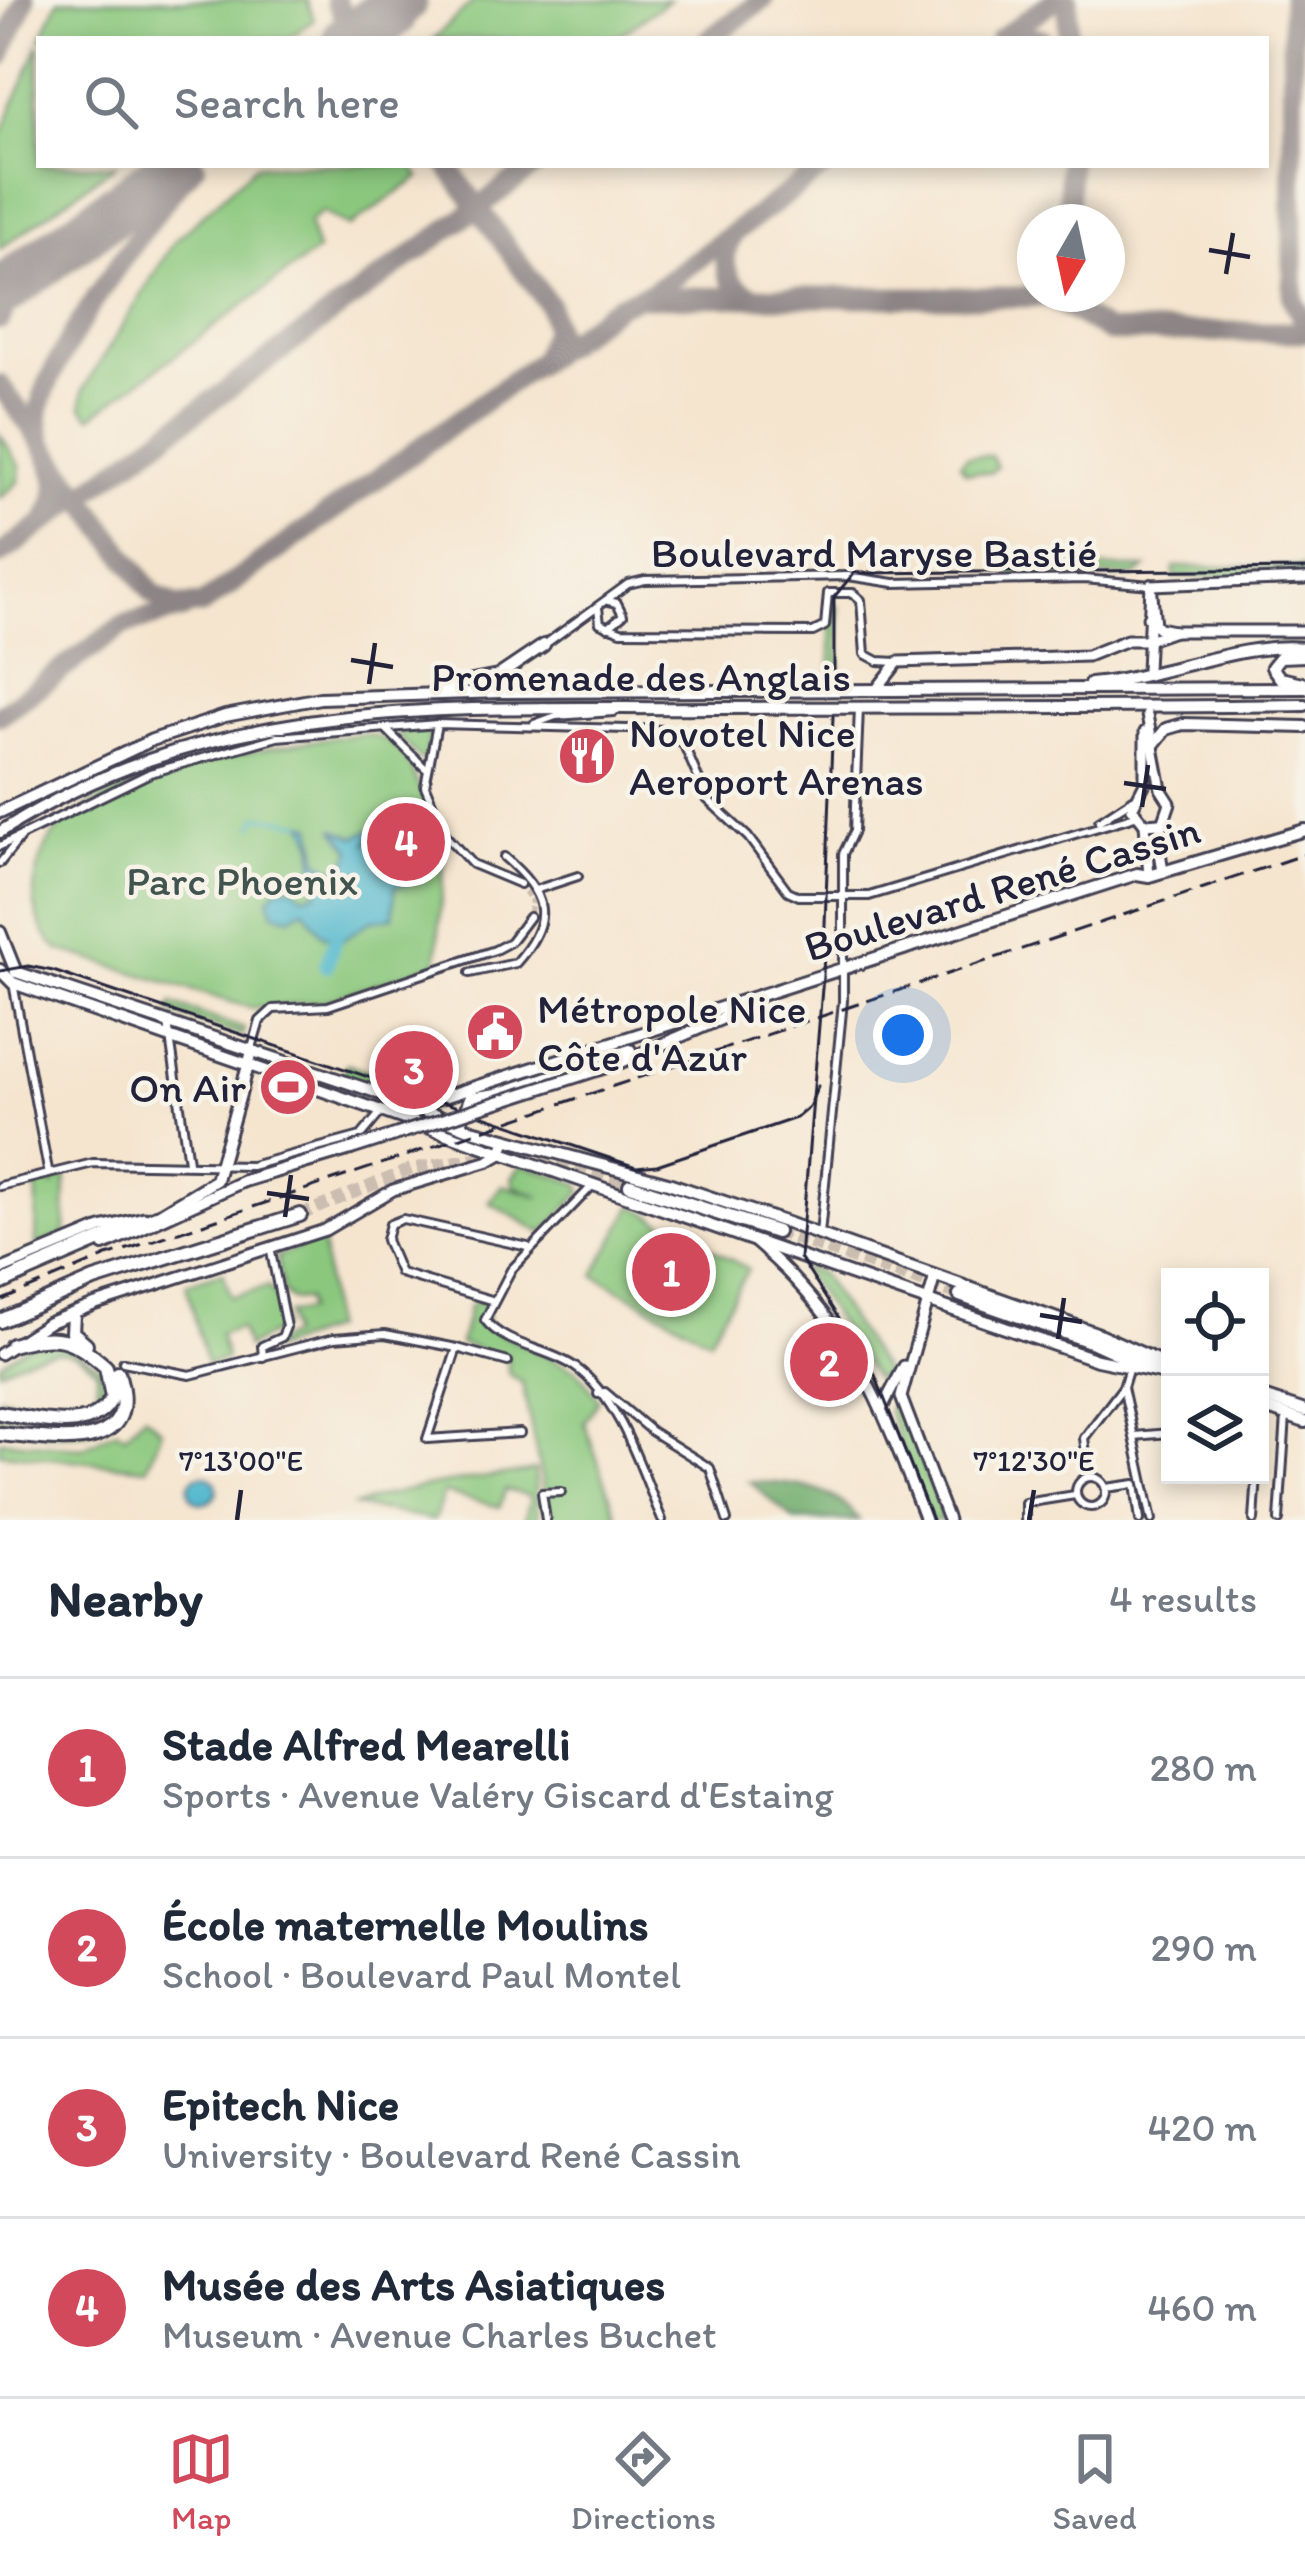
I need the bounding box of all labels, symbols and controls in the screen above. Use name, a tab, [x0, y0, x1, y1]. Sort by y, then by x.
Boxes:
search box	[36, 36, 1269, 168]
icon: search	[78, 69, 144, 135]
text: Search here	[174, 75, 400, 129]
north arrow	[1017, 204, 1125, 312]
street label: Boulevard Maryse Bastié	[651, 527, 1097, 578]
street label: Promenade des Anglais	[431, 651, 851, 702]
place label: Novotel Nice Aeroport Arenas	[629, 707, 924, 806]
restaurant icon: Novotel Nice Aeroport Arenas	[556, 725, 618, 787]
pin: 4	[367, 797, 445, 887]
street label: Boulevard René Cassin	[798, 804, 1206, 972]
park label: Parc Phoenix	[126, 855, 358, 906]
place label: Métropole Nice Côte d'Azur	[537, 983, 806, 1082]
public building icon: Métropole Nice Côte d'Azur	[464, 1001, 526, 1063]
your location	[873, 1005, 933, 1065]
pin: 3	[375, 1025, 453, 1115]
sports icon: On Air	[257, 1056, 319, 1118]
place label: On Air	[129, 1062, 246, 1113]
pin: 1	[632, 1227, 710, 1317]
map controls	[1161, 1268, 1269, 1484]
button: locate	[1161, 1268, 1269, 1376]
pin: 2	[790, 1317, 868, 1407]
button: layers	[1161, 1376, 1269, 1484]
text: 7°13'00"E	[179, 1442, 303, 1479]
text: 7°12'30"E	[973, 1442, 1095, 1479]
text: Nearby	[48, 1568, 203, 1629]
text: 4 results	[1109, 1575, 1257, 1622]
text: Stade Alfred Mearelli	[162, 1717, 571, 1771]
text: 1	[78, 1744, 96, 1791]
text: 280 m	[1150, 1744, 1257, 1791]
text: Sports · Avenue Valéry Giscard d'Estaing	[162, 1771, 834, 1818]
text: École maternelle Moulins	[162, 1897, 649, 1951]
text: 2	[77, 1924, 97, 1971]
text: 290 m	[1150, 1924, 1257, 1971]
text: School · Boulevard Paul Montel	[162, 1951, 681, 1998]
text: Epitech Nice	[162, 2077, 399, 2131]
text: 3	[76, 2104, 98, 2151]
text: 420 m	[1147, 2104, 1257, 2151]
text: University · Boulevard René Cassin	[162, 2131, 741, 2178]
text: Musée des Arts Asiatiques	[162, 2257, 665, 2311]
text: 4	[75, 2284, 99, 2331]
text: 460 m	[1147, 2284, 1257, 2331]
text: Museum · Avenue Charles Buchet	[162, 2311, 717, 2358]
tab: Map	[168, 2426, 234, 2537]
tab: Directions	[571, 2426, 716, 2537]
tab: Saved	[1053, 2426, 1137, 2537]

